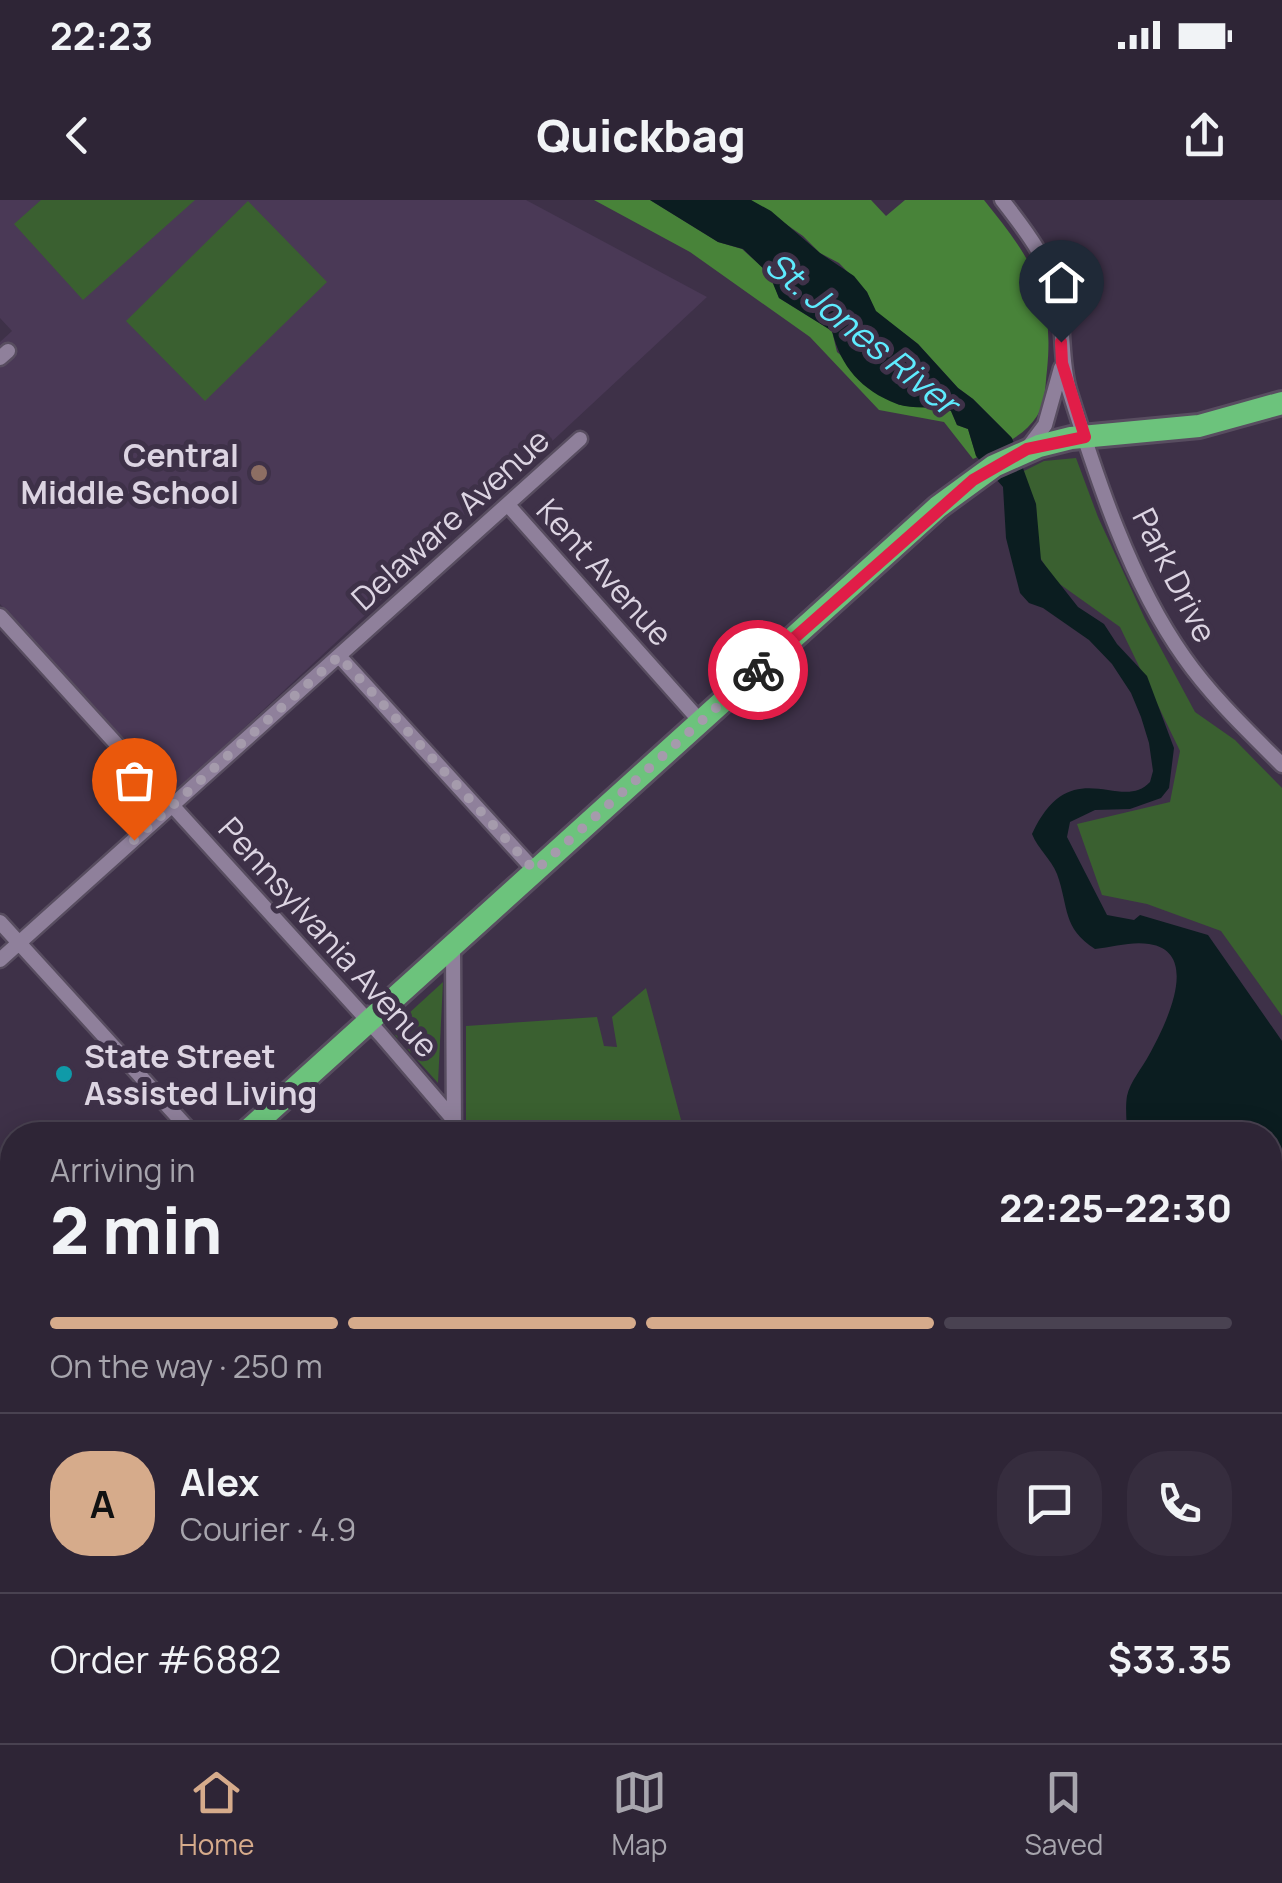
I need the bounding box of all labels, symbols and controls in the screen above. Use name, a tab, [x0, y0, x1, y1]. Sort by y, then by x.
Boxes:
text: 22:23	[50, 9, 153, 61]
text: Quickbag	[536, 104, 746, 166]
icon: back	[50, 108, 105, 163]
icon: share	[1177, 108, 1232, 163]
water label: St. Jones River	[755, 240, 972, 428]
pin	[1019, 240, 1104, 343]
icon: home	[1034, 255, 1089, 310]
street label: Delaware Avenue	[342, 418, 558, 620]
place label: Central Middle School	[21, 433, 239, 514]
marker: Central Middle School	[248, 462, 270, 484]
street label: Kent Avenue	[527, 489, 683, 655]
street label: Park Drive	[1122, 500, 1228, 650]
courier	[708, 620, 808, 720]
icon: bike	[731, 643, 786, 698]
pin	[92, 738, 177, 841]
icon: bag	[107, 753, 162, 808]
street label: Pennsylvania Avenue	[209, 807, 449, 1067]
place label: State Street Assisted Living	[84, 1034, 317, 1115]
marker: State Street Assisted Living	[53, 1063, 75, 1085]
text: Arriving in	[50, 1148, 195, 1192]
text: 22:25–22:30	[999, 1181, 1232, 1233]
text: 2 min	[50, 1185, 222, 1274]
text: On the way · 250 m	[50, 1344, 323, 1388]
button: chat	[997, 1451, 1102, 1556]
button: phone	[1127, 1451, 1232, 1556]
text: Alex	[180, 1455, 259, 1507]
text: A	[90, 1477, 115, 1529]
text: Courier · 4.9	[180, 1507, 356, 1551]
text: Order #6882	[50, 1632, 281, 1684]
text: $33.35	[1108, 1632, 1232, 1684]
tab: Home	[179, 1765, 254, 1863]
tab: Map	[612, 1765, 667, 1863]
tab: Saved	[1024, 1765, 1103, 1863]

